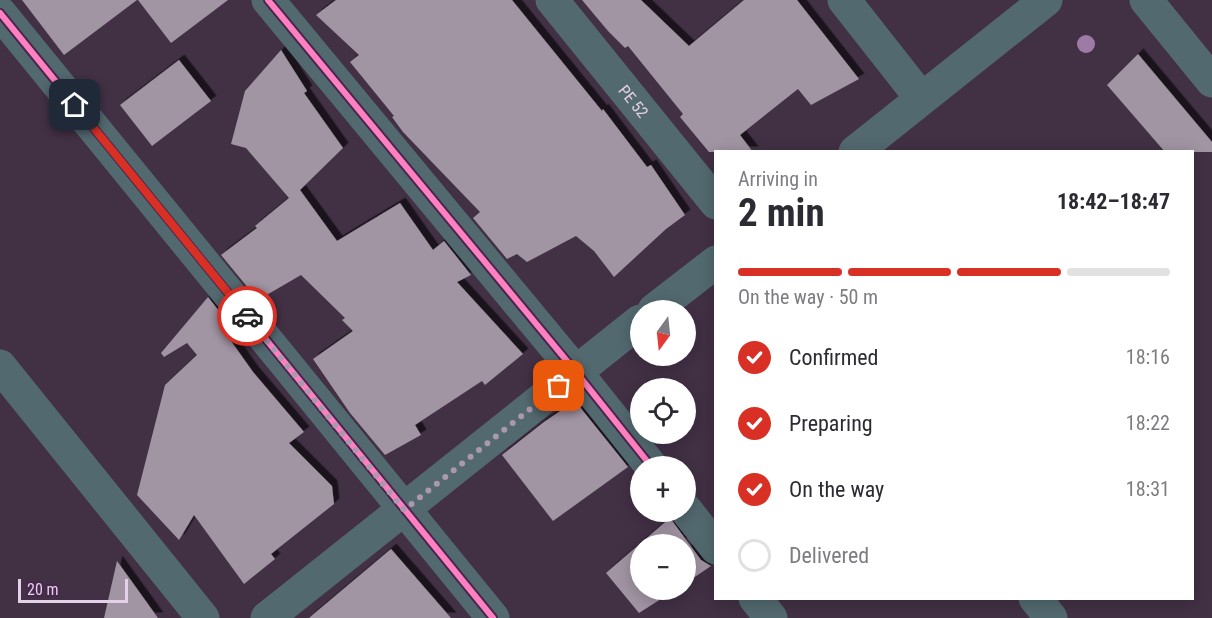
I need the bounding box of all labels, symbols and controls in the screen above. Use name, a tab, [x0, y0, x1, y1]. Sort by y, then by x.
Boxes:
pin	[49, 79, 100, 130]
street label: PE 52	[615, 81, 652, 122]
icon: home	[58, 88, 91, 121]
text: Arriving in	[738, 167, 818, 191]
text: 18:42–18:47	[1057, 189, 1170, 214]
text: 2 min	[738, 190, 825, 236]
text: On the way · 50 m	[738, 285, 878, 309]
courier	[217, 286, 277, 346]
icon: car	[231, 300, 264, 333]
north arrow	[630, 300, 696, 366]
map controls	[630, 300, 696, 600]
icon: check	[738, 341, 771, 374]
text: Confirmed	[789, 345, 878, 370]
text: 18:16	[1126, 345, 1170, 369]
pin	[533, 360, 584, 411]
icon: bag	[542, 369, 575, 402]
button: locate	[630, 378, 696, 444]
icon: check	[738, 407, 771, 440]
text: Preparing	[789, 411, 873, 436]
text: 18:22	[1126, 411, 1170, 435]
button: +	[630, 456, 696, 522]
icon: check	[738, 473, 771, 506]
text: On the way	[789, 477, 884, 502]
text: 18:31	[1126, 477, 1170, 501]
button: −	[630, 534, 696, 600]
text: Delivered	[789, 543, 869, 568]
scale bar	[18, 576, 128, 604]
text: 20 m	[27, 580, 59, 599]

